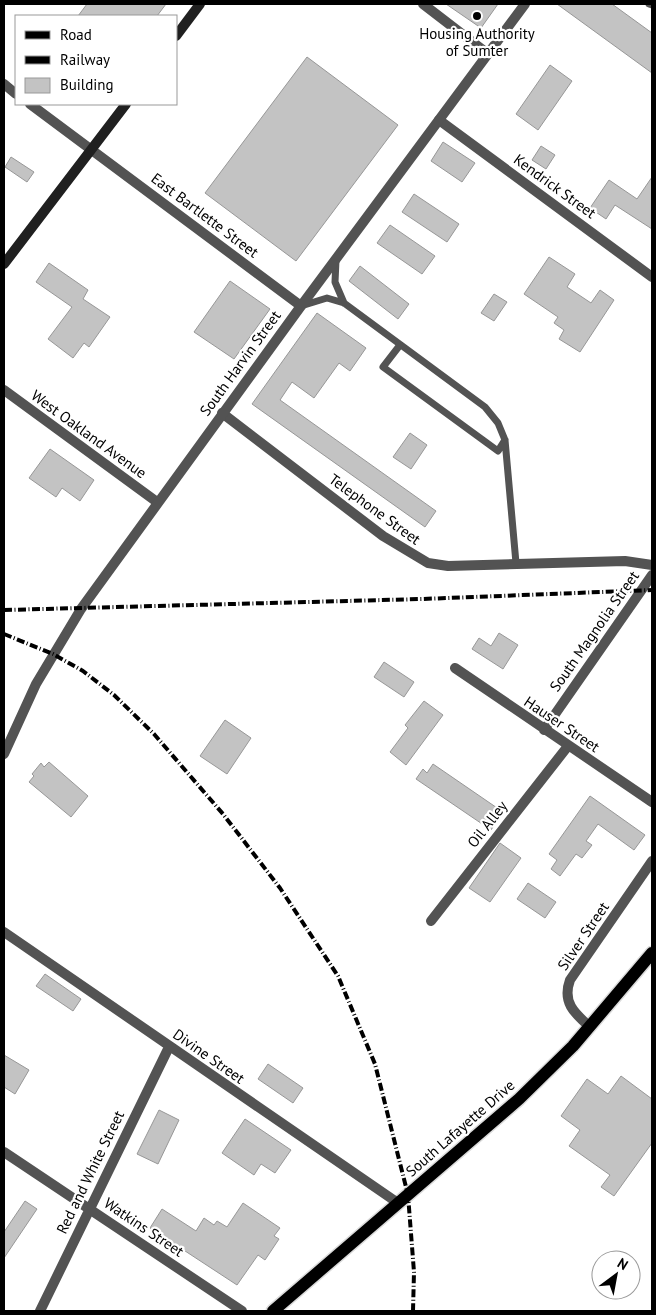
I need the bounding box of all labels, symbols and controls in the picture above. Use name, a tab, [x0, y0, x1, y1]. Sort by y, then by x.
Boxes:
marker: Housing Authority of Sumter	[471, 10, 483, 22]
legend	[15, 15, 178, 105]
place label: Housing Authority of Sumter	[419, 24, 535, 60]
text: Road	[60, 25, 92, 44]
text: Railway	[60, 50, 110, 69]
text: Building	[60, 75, 114, 94]
street label: Kendrick Street	[510, 150, 600, 222]
street label: East Bartlette Street	[148, 168, 262, 262]
street label: South Harvin Street	[195, 307, 285, 419]
street label: West Oakland Avenue	[28, 386, 150, 482]
street label: Telephone Street	[326, 469, 424, 549]
street label: South Magnolia Street	[545, 567, 643, 695]
street label: Hauser Street	[521, 692, 603, 756]
street label: Oil Alley	[463, 797, 511, 851]
street label: Silver Street	[553, 898, 613, 974]
street label: Divine Street	[169, 1024, 249, 1088]
street label: South Lafayette Drive	[402, 1075, 518, 1181]
street label: Red and White Street	[52, 1107, 128, 1237]
street label: Watkins Street	[100, 1193, 188, 1261]
north arrow	[591, 1250, 641, 1300]
text: N	[614, 1254, 632, 1274]

